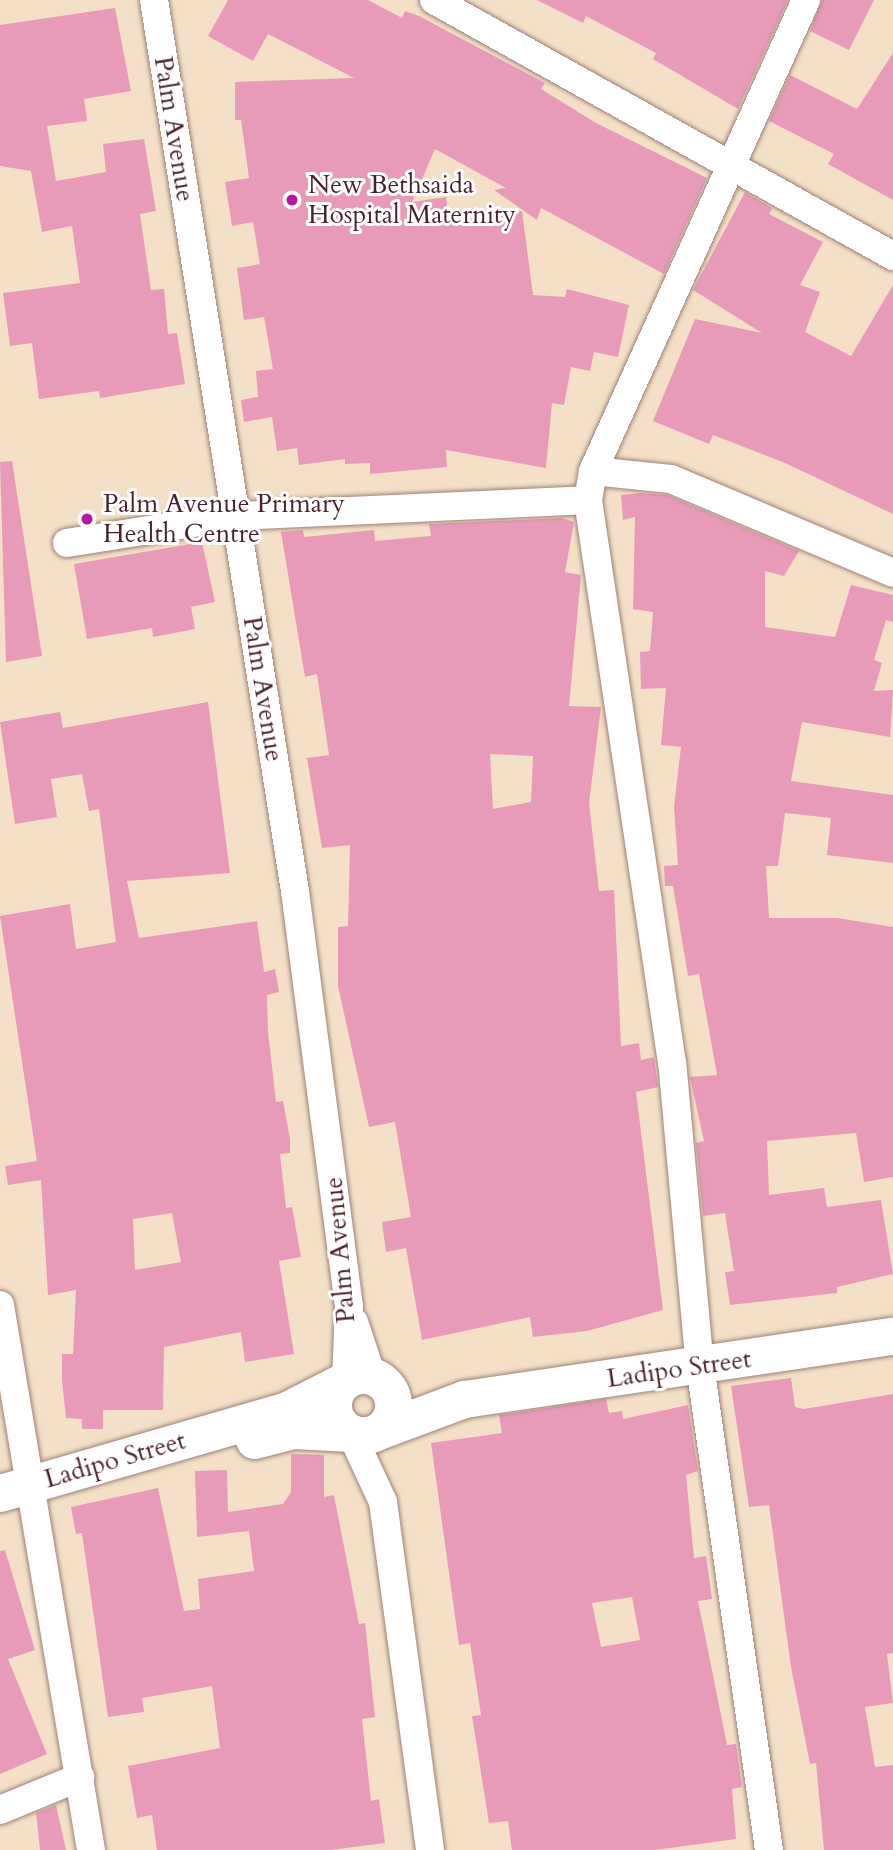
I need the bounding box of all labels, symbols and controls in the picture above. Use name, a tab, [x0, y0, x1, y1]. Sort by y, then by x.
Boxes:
street label: Palm Avenue	[147, 54, 201, 204]
place label: New Bethsaida Hospital Maternity	[308, 169, 516, 230]
marker: New Bethsaida Hospital Maternity	[282, 190, 302, 210]
place label: Palm Avenue Primary Health Centre	[103, 488, 345, 550]
marker: Palm Avenue Primary Health Centre	[77, 509, 97, 529]
street label: Palm Avenue	[236, 614, 290, 764]
street label: Palm Avenue	[318, 1176, 362, 1324]
street label: Ladipo Street	[605, 1343, 753, 1395]
street label: Ladipo Street	[41, 1425, 189, 1495]

